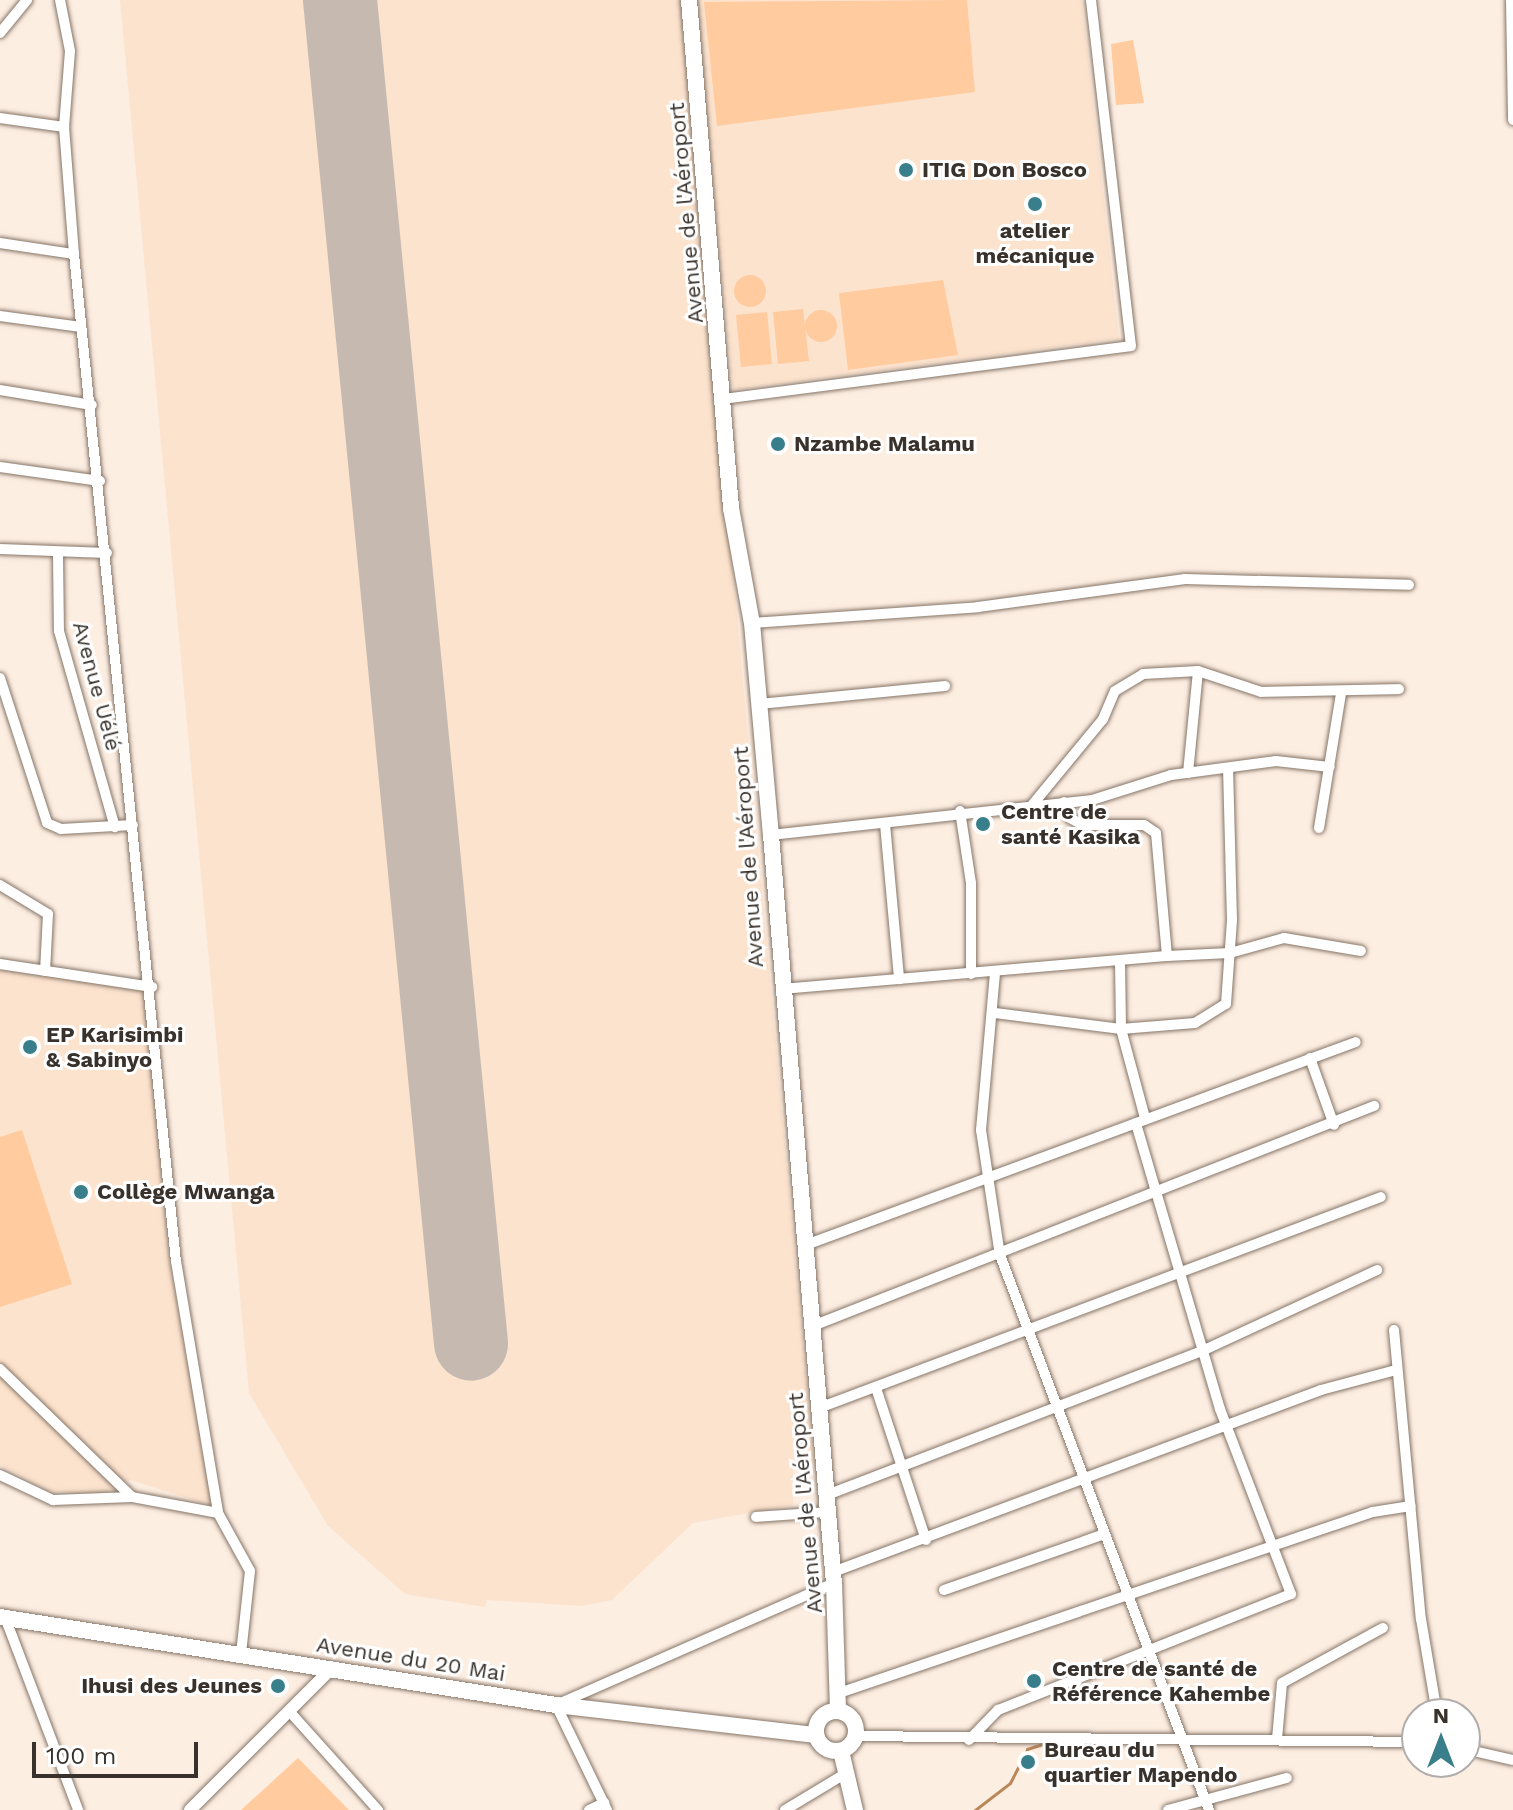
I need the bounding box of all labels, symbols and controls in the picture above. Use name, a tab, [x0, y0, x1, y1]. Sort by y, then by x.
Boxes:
street label: Avenue de l'Aéroport	[663, 101, 709, 325]
place label: ITIG Don Bosco	[922, 157, 1087, 183]
marker: ITIG Don Bosco	[897, 161, 915, 179]
marker: atelier mécanique	[1026, 195, 1044, 213]
place label: atelier mécanique	[976, 217, 1094, 268]
place label: Nzambe Malamu	[794, 431, 975, 457]
marker: Nzambe Malamu	[769, 435, 787, 453]
street label: Avenue Uélé	[67, 618, 127, 754]
street label: Avenue de l'Aéroport	[727, 745, 769, 969]
place label: Centre de santé Kasika	[1001, 798, 1140, 850]
marker: Centre de santé Kasika	[972, 813, 994, 835]
place label: EP Karisimbi & Sabinyo	[46, 1021, 184, 1072]
marker: EP Karisimbi & Sabinyo	[21, 1038, 39, 1056]
place label: Collège Mwanga	[97, 1179, 275, 1205]
marker: Collège Mwanga	[72, 1183, 90, 1201]
street label: Avenue de l'Aéroport	[782, 1391, 828, 1615]
street label: Avenue du 20 Mai	[315, 1631, 507, 1687]
place label: Centre de santé de Référence Kahembe	[1052, 1655, 1270, 1706]
marker: Centre de santé de Référence Kahembe	[1023, 1670, 1045, 1692]
place label: Ihusi des Jeunes	[81, 1673, 262, 1699]
marker: Ihusi des Jeunes	[269, 1677, 287, 1695]
north arrow	[1401, 1698, 1481, 1778]
text: N	[1433, 1703, 1449, 1728]
scale bar	[36, 1726, 202, 1776]
place label: Bureau du quartier Mapendo	[1044, 1736, 1238, 1788]
text: 100 m	[46, 1742, 116, 1770]
marker: Bureau du quartier Mapendo	[1019, 1753, 1037, 1771]

